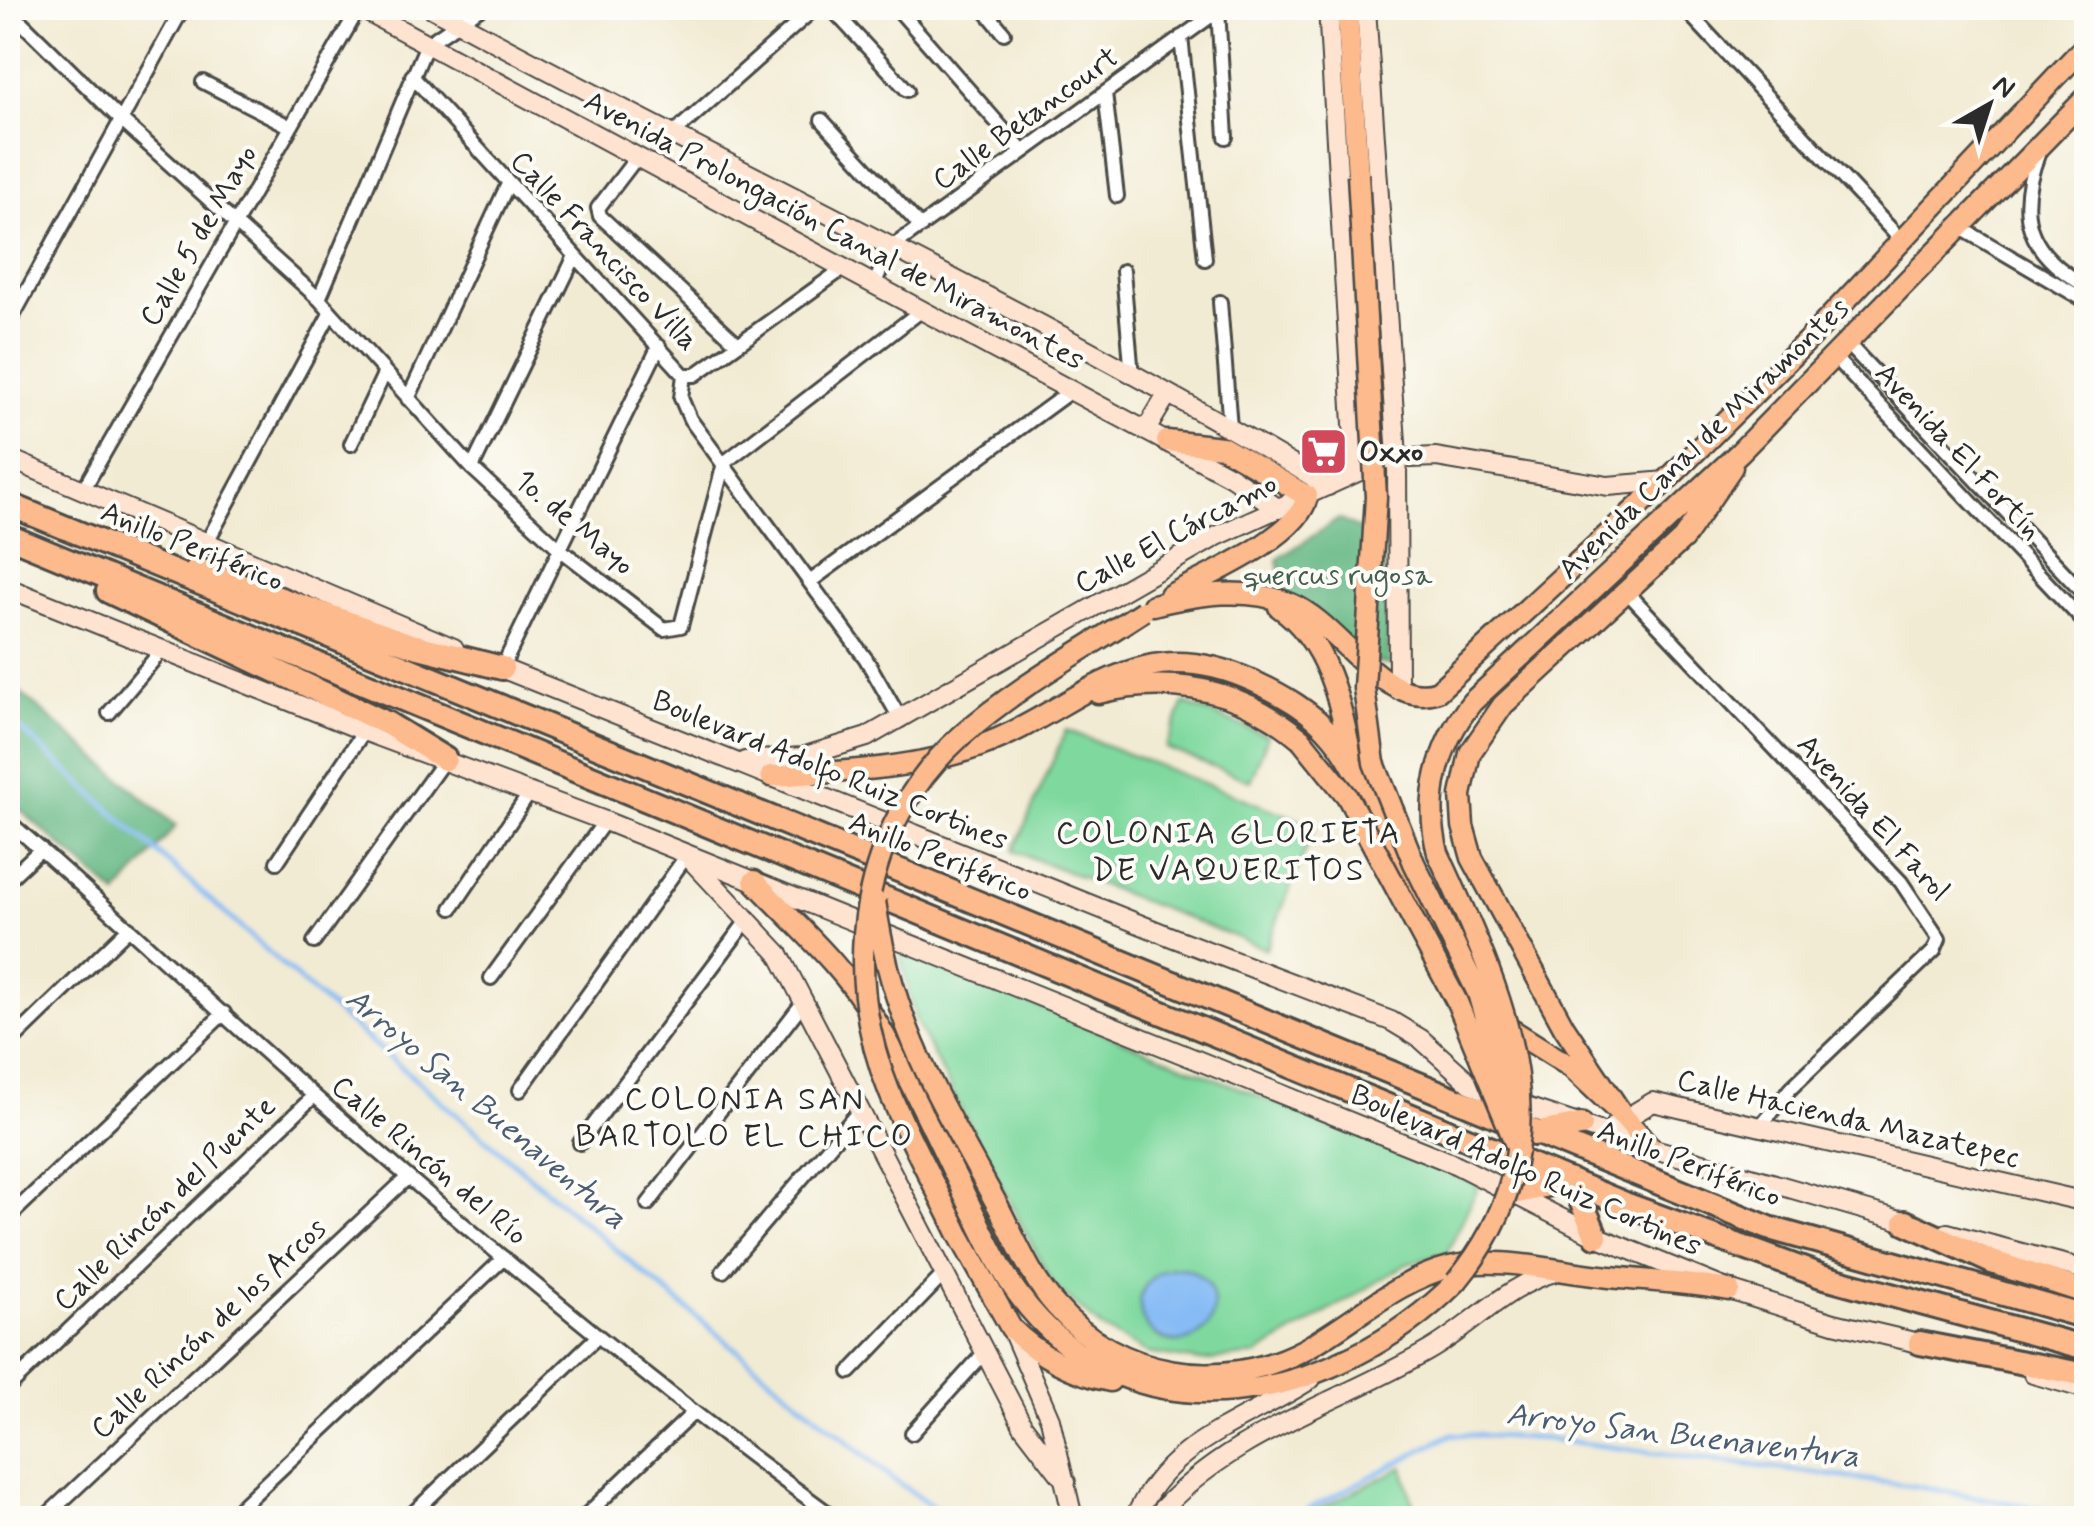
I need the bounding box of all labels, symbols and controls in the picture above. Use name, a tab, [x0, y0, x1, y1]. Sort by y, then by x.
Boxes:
street label: Calle Betancourt	[925, 38, 1127, 200]
north arrow	[1939, 55, 2039, 155]
text: N	[1984, 67, 2022, 108]
street label: Avenida Prolongación Canal de Miramontes	[576, 82, 1091, 382]
street label: Calle 5 de Mayo	[131, 138, 267, 334]
street label: Calle Francisco Villa	[501, 143, 707, 359]
street label: Avenida Canal de Miramontes	[1550, 289, 1858, 589]
street label: Avenida El Fortín	[1866, 355, 2050, 549]
supermarket icon: Oxxo	[1298, 426, 1350, 478]
place label: Oxxo	[1359, 433, 1423, 472]
street label: 1o. de Mayo	[506, 461, 642, 585]
street label: Calle El Cárcamo	[1068, 464, 1284, 604]
street label: Anillo Periférico	[95, 493, 289, 601]
park label: quercus rugosa	[1243, 556, 1434, 597]
street label: Boulevard Adolfo Ruiz Cortines	[646, 682, 1014, 862]
street label: Avenida El Farol	[1788, 726, 1958, 910]
street label: Anillo Periférico	[843, 803, 1037, 911]
district label: COLONIA GLORIETA DE VAQUERITOS	[1056, 813, 1402, 892]
water label: Arroyo San Buenaventura	[336, 979, 636, 1239]
street label: Calle Hacienda Mazatepec	[1673, 1061, 2023, 1177]
street label: Calle Rincón del Río	[323, 1067, 535, 1255]
street label: Boulevard Adolfo Ruiz Cortines	[1343, 1076, 1708, 1268]
district label: COLONIA SAN BARTOLO EL CHICO	[575, 1079, 915, 1158]
street label: Calle Rincón del Puente	[46, 1088, 284, 1320]
street label: Anillo Periférico	[1592, 1111, 1786, 1217]
street label: Calle Rincón de los Arcos	[83, 1210, 335, 1448]
water label: Arroyo San Buenaventura	[1504, 1393, 1862, 1479]

